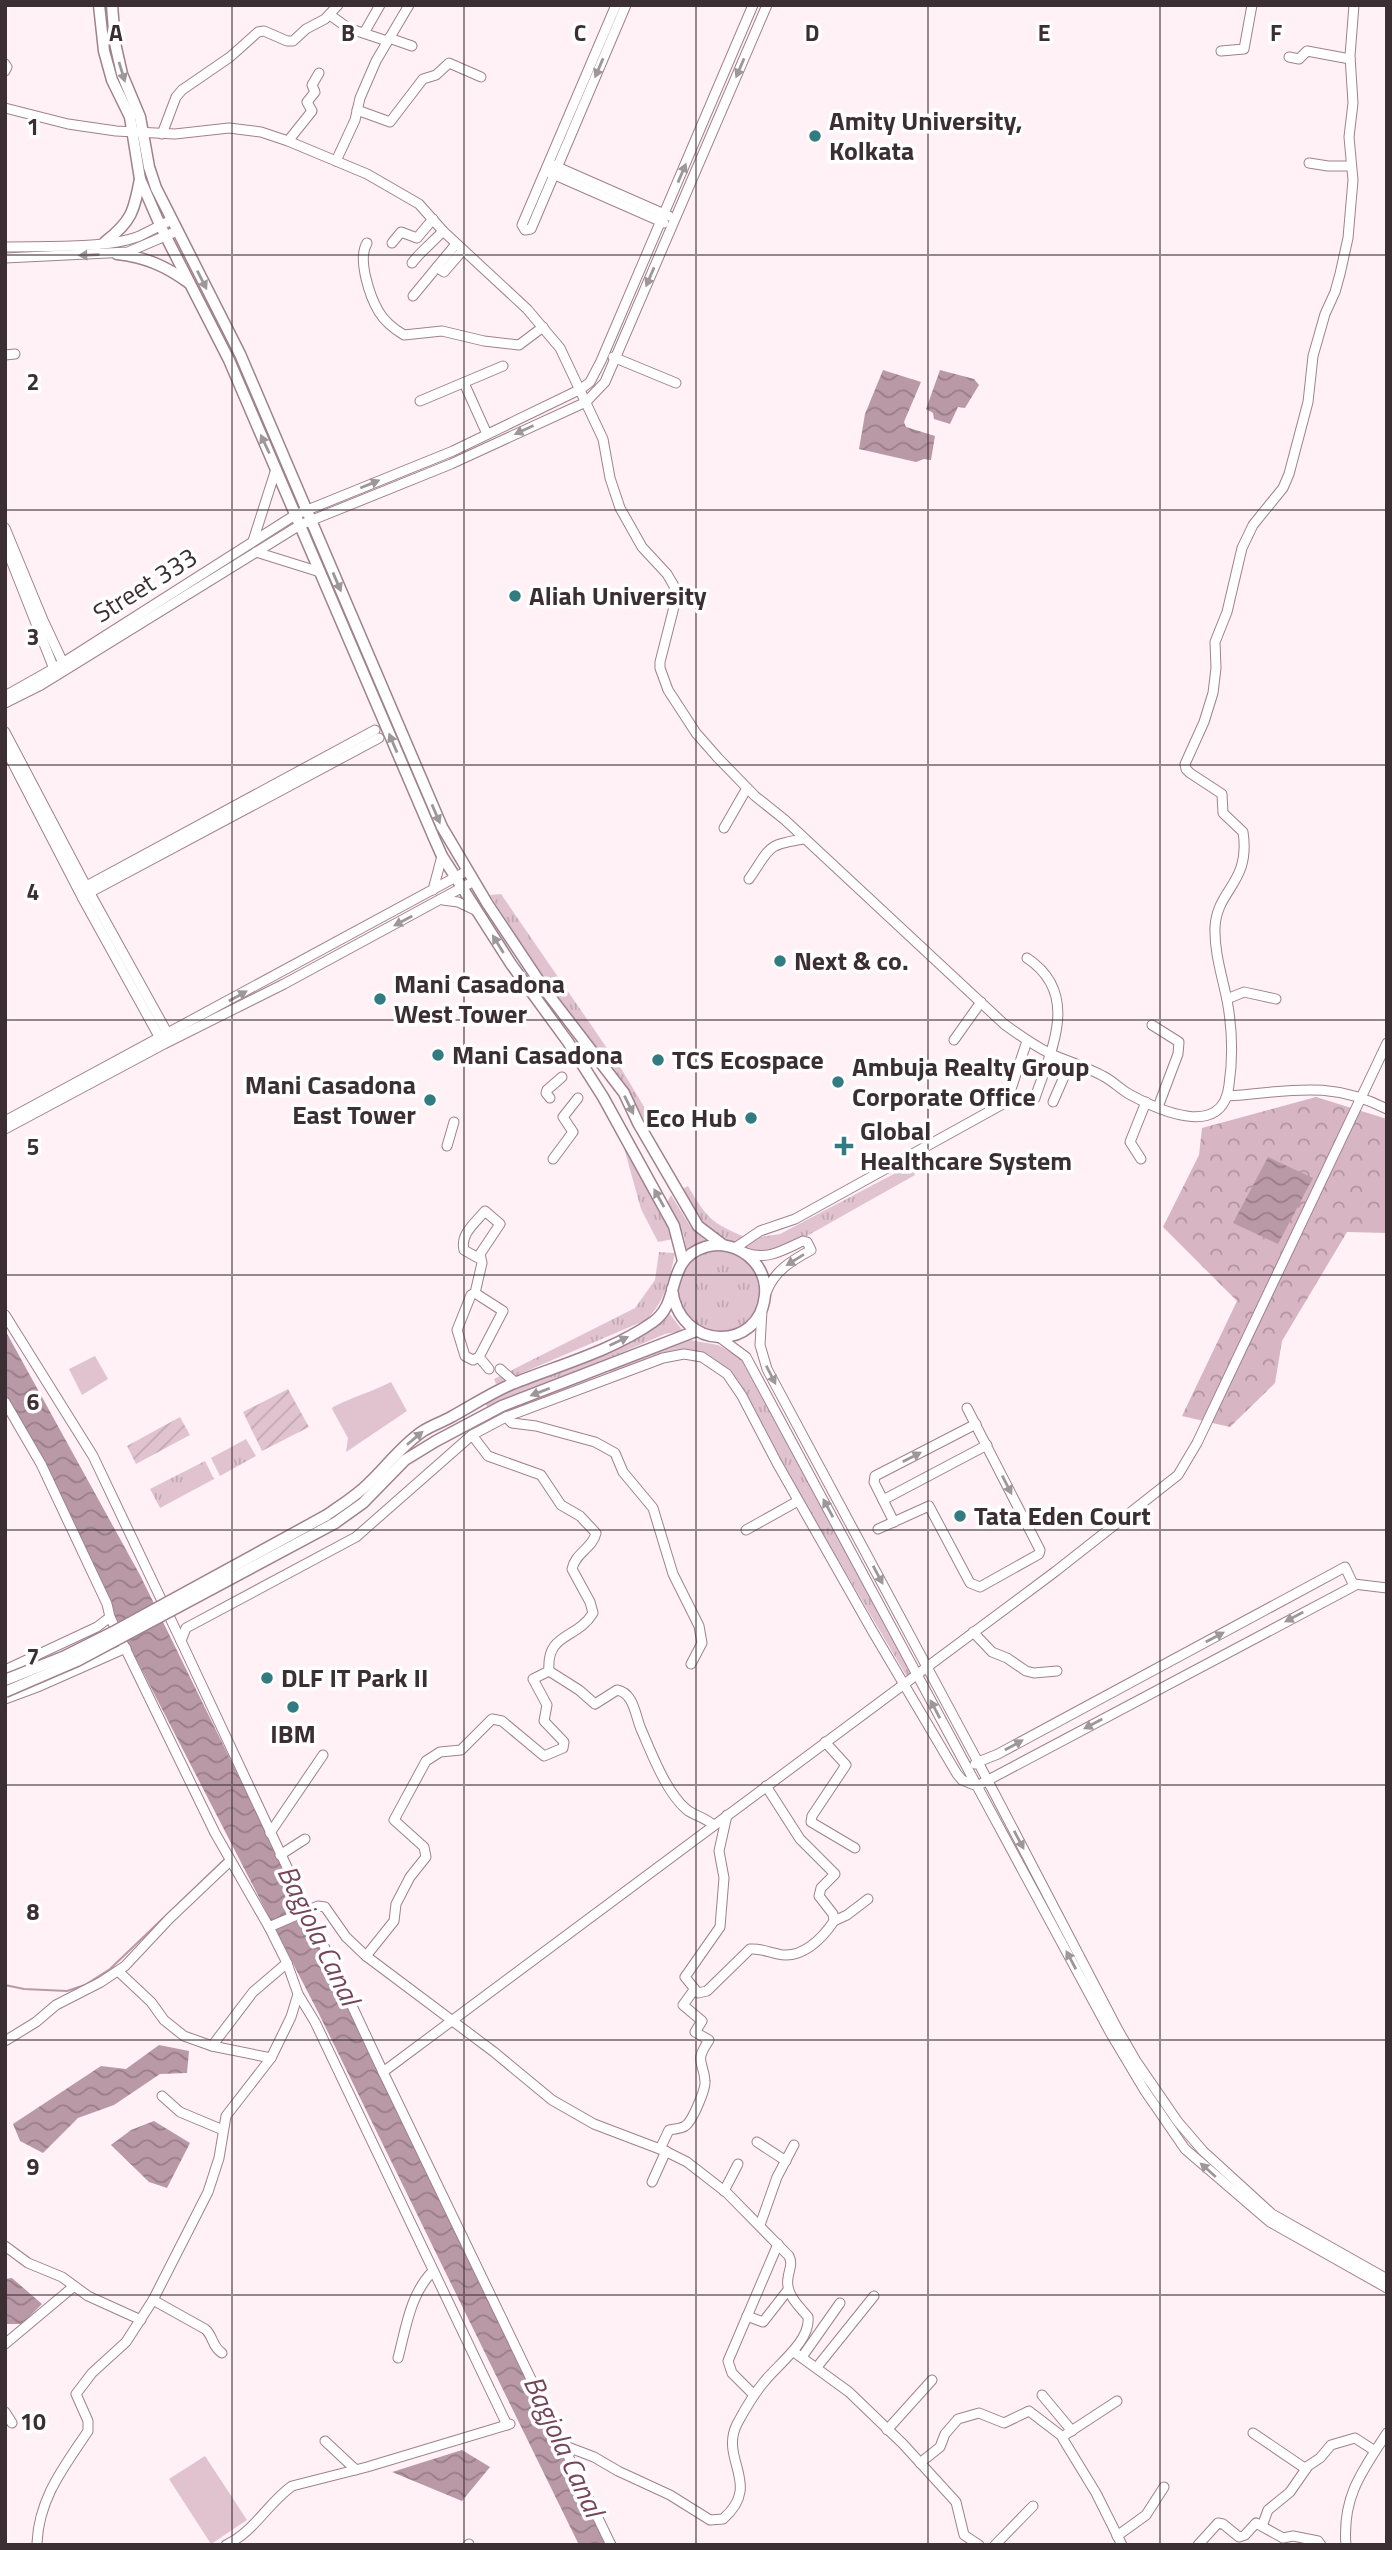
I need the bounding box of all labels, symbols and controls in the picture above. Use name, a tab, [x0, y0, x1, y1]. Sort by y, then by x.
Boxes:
text: A	[109, 15, 123, 50]
text: B	[341, 15, 355, 50]
text: C	[574, 15, 586, 50]
text: D	[805, 15, 819, 50]
text: E	[1038, 15, 1050, 50]
text: F	[1270, 15, 1282, 50]
one-way arrow	[593, 58, 605, 78]
one-way arrow	[734, 58, 746, 78]
one-way arrow	[118, 62, 128, 83]
place label: Amity University, Kolkata	[829, 101, 1023, 170]
text: 1	[27, 109, 39, 144]
marker: Amity University, Kolkata	[807, 128, 823, 144]
one-way arrow	[676, 162, 687, 183]
one-way arrow	[78, 249, 100, 261]
one-way arrow	[644, 267, 656, 287]
one-way arrow	[196, 271, 208, 291]
text: 2	[27, 364, 39, 399]
one-way arrow	[514, 424, 534, 436]
one-way arrow	[259, 434, 270, 454]
one-way arrow	[360, 478, 381, 489]
street label: Street 333	[85, 537, 204, 632]
one-way arrow	[332, 572, 343, 593]
place label: Aliah University	[529, 576, 707, 615]
marker: Aliah University	[507, 588, 523, 604]
text: 3	[27, 619, 39, 654]
one-way arrow	[387, 733, 399, 753]
one-way arrow	[430, 804, 442, 824]
text: 4	[27, 874, 39, 909]
one-way arrow	[393, 915, 413, 927]
one-way arrow	[492, 934, 505, 954]
place label: Next & co.	[794, 941, 909, 980]
marker: Next & co.	[772, 953, 788, 969]
place label: Mani Casadona West Tower	[394, 964, 565, 1033]
one-way arrow	[228, 990, 248, 1002]
marker: Mani Casadona West Tower	[372, 991, 388, 1007]
place label: Mani Casadona	[452, 1035, 623, 1074]
place label: TCS Ecospace	[672, 1040, 824, 1079]
marker: Mani Casadona	[430, 1047, 446, 1063]
place label: Ambuja Realty Group Corporate Office	[852, 1047, 1089, 1116]
marker: TCS Ecospace	[650, 1052, 666, 1068]
place label: Mani Casadona East Tower	[245, 1065, 416, 1134]
marker: Ambuja Realty Group Corporate Office	[830, 1074, 846, 1090]
marker: Mani Casadona East Tower	[422, 1092, 438, 1108]
one-way arrow	[624, 1095, 635, 1115]
place label: Eco Hub	[646, 1098, 737, 1137]
marker: Eco Hub	[743, 1110, 759, 1126]
place label: Global Healthcare System	[860, 1111, 1072, 1180]
text: 5	[27, 1129, 39, 1164]
marker: Global Healthcare System	[834, 1136, 854, 1156]
one-way arrow	[653, 1188, 665, 1208]
one-way arrow	[786, 1253, 805, 1266]
one-way arrow	[609, 1335, 629, 1346]
one-way arrow	[765, 1365, 776, 1385]
text: 6	[27, 1384, 40, 1419]
one-way arrow	[529, 1387, 550, 1398]
one-way arrow	[405, 1431, 423, 1446]
one-way arrow	[903, 1451, 923, 1463]
one-way arrow	[1001, 1475, 1013, 1495]
place label: Tata Eden Court	[974, 1496, 1151, 1535]
one-way arrow	[822, 1498, 834, 1518]
marker: Tata Eden Court	[952, 1508, 968, 1524]
one-way arrow	[871, 1566, 883, 1586]
one-way arrow	[1284, 1612, 1304, 1623]
one-way arrow	[1205, 1632, 1225, 1643]
text: 7	[27, 1639, 39, 1674]
place label: DLF IT Park II	[281, 1658, 428, 1697]
marker: DLF IT Park II	[259, 1670, 275, 1686]
marker: IBM	[285, 1699, 301, 1715]
one-way arrow	[929, 1699, 941, 1718]
place label: IBM	[270, 1714, 316, 1753]
one-way arrow	[1083, 1718, 1103, 1730]
one-way arrow	[1004, 1739, 1024, 1751]
one-way arrow	[1013, 1831, 1025, 1851]
water label: Bagjola Canal	[267, 1857, 373, 2015]
text: 8	[27, 1894, 40, 1929]
one-way arrow	[1065, 1950, 1076, 1970]
text: 9	[27, 2149, 40, 2184]
one-way arrow	[1200, 2162, 1217, 2178]
water label: Bagjola Canal	[513, 2368, 617, 2526]
text: 10	[20, 2404, 46, 2439]

